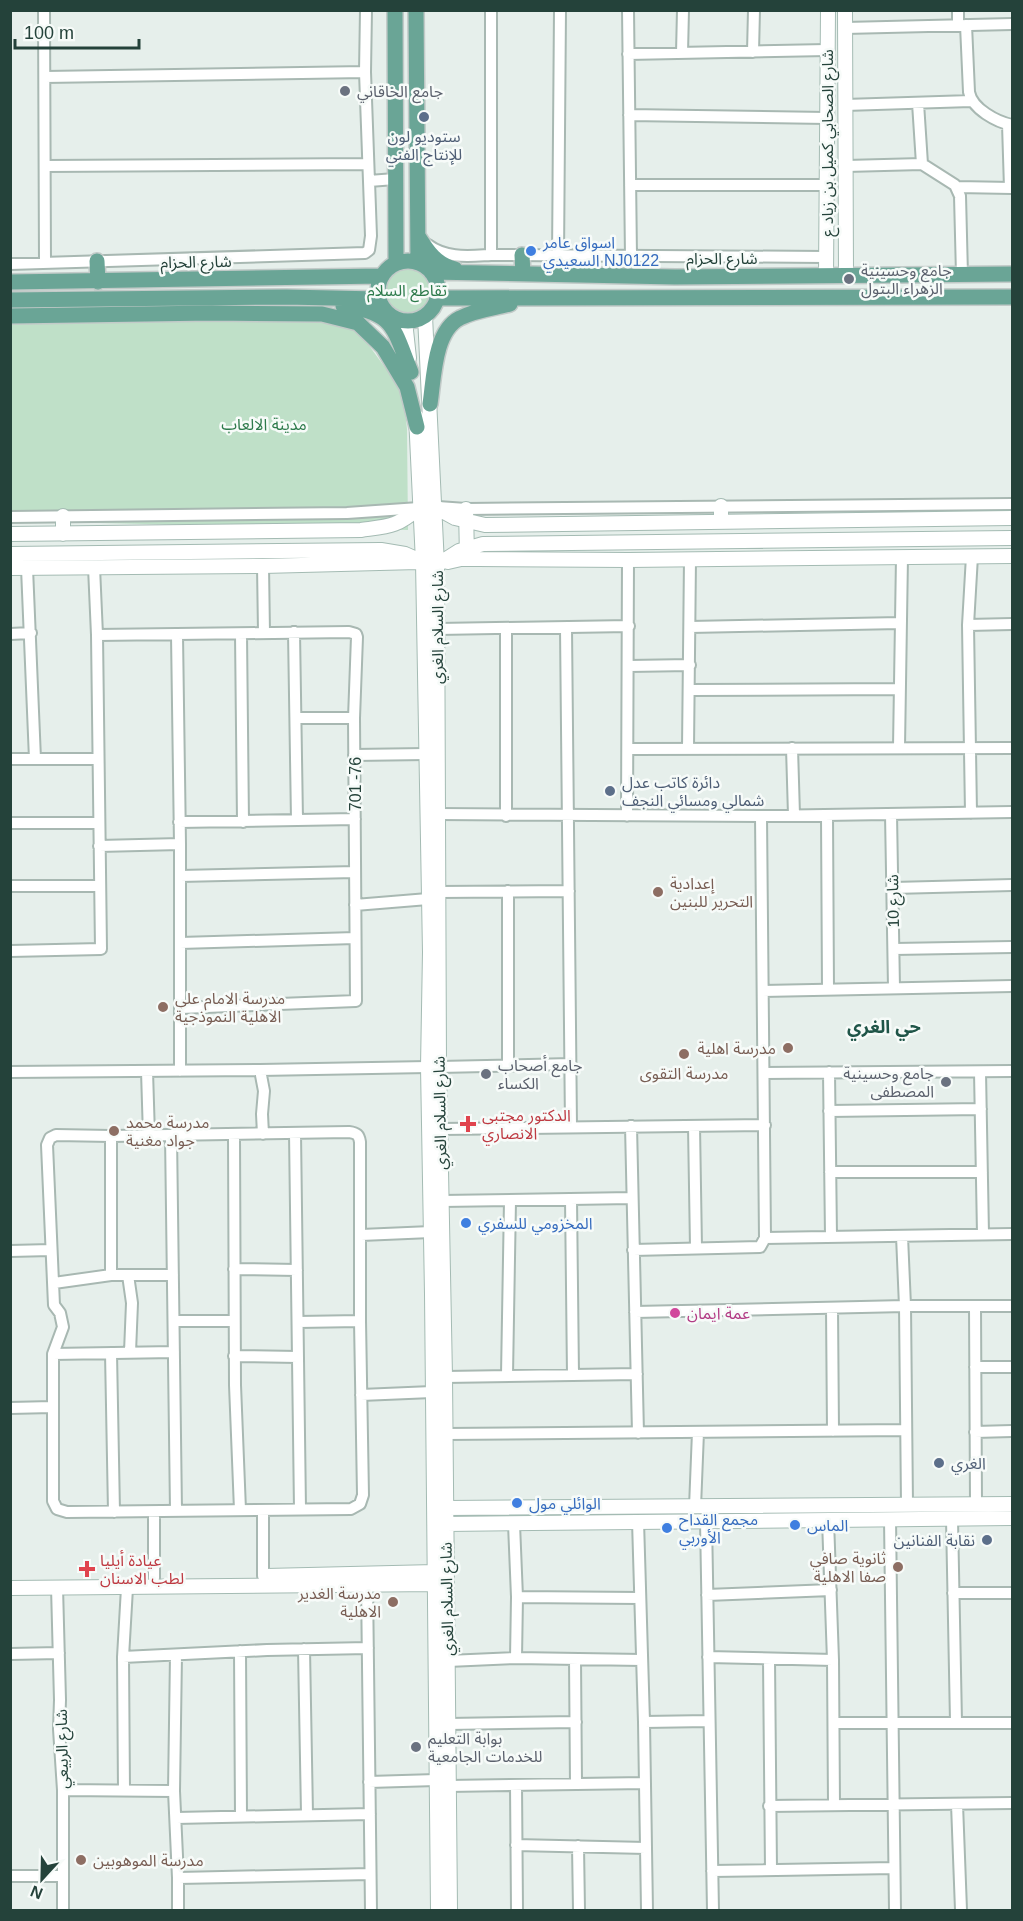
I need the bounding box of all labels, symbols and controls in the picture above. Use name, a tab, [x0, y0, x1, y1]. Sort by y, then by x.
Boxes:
scale bar	[15, 12, 140, 50]
text: 100 m	[24, 23, 74, 43]
street label: شارع الصحابي كميل بن زياد ع	[819, 49, 840, 237]
place label: جامع الخاقاني	[357, 83, 443, 104]
marker: جامع الخاقاني	[338, 84, 352, 98]
marker: ستوديو لون للإنتاج الفني	[417, 110, 431, 124]
place label: ستوديو لون للإنتاج الفني	[386, 128, 462, 167]
place label: اسواق عامر السعيدي NJ0122	[542, 234, 659, 272]
marker: اسواق عامر السعيدي NJ0122	[524, 244, 538, 258]
street label: شارع الحزام	[686, 250, 758, 271]
street label: شارع الحزام	[160, 253, 232, 275]
place label: جامع وحسينية الزهراء البتول	[861, 262, 952, 299]
marker: جامع وحسينية الزهراء البتول	[842, 272, 856, 286]
park label: تقاطع السلام	[367, 282, 447, 303]
park label: مدينة الالعاب	[221, 416, 307, 433]
street label: شارع السلام الغري	[429, 570, 450, 684]
street label: 701 -76	[347, 757, 364, 811]
place label: دائرة كاتب عدل شمالي ومسائي النجف	[622, 774, 764, 812]
marker: دائرة كاتب عدل شمالي ومسائي النجف	[603, 784, 617, 798]
street label: شارع 10	[884, 874, 906, 928]
place label: إعدادية التحرير للبنين	[670, 875, 753, 911]
marker: إعدادية التحرير للبنين	[651, 885, 665, 899]
place label: مدرسة الامام علي الاهلية النموذجية	[175, 990, 285, 1026]
marker: مدرسة الامام علي الاهلية النموذجية	[156, 1000, 170, 1014]
district label: حي الغري	[847, 1017, 921, 1041]
place label: مدرسة اهلية	[697, 1040, 776, 1058]
marker: مدرسة اهلية	[781, 1041, 795, 1055]
marker: مدرسة التقوى	[677, 1047, 691, 1061]
place label: جامع أصحاب الكساء	[498, 1055, 582, 1092]
street label: شارع السلام الغري	[431, 1056, 453, 1170]
place label: مدرسة التقوى	[640, 1065, 728, 1083]
place label: جامع وحسينية المصطفى	[843, 1065, 934, 1101]
marker: جامع أصحاب الكساء	[479, 1067, 493, 1081]
marker: جامع وحسينية المصطفى	[939, 1075, 953, 1089]
place label: الدكتور مجتبى الانصاري	[482, 1107, 571, 1145]
place label: مدرسة محمد جواد مغنية	[126, 1114, 209, 1150]
marker: الدكتور مجتبى الانصاري	[459, 1115, 477, 1133]
marker: مدرسة محمد جواد مغنية	[107, 1124, 121, 1138]
place label: المخزومي للسفري	[478, 1215, 593, 1235]
marker: المخزومي للسفري	[459, 1216, 473, 1230]
place label: عمة ايمان	[687, 1305, 750, 1323]
marker: عمة ايمان	[668, 1306, 682, 1320]
place label: الغري	[951, 1455, 986, 1475]
marker: الغري	[932, 1456, 946, 1470]
place label: الوائلي مول	[529, 1495, 601, 1515]
marker: الوائلي مول	[510, 1496, 524, 1510]
place label: مجمع القداح الأوربي	[679, 1511, 758, 1549]
place label: الماس	[807, 1517, 848, 1535]
marker: الماس	[788, 1518, 802, 1532]
marker: مجمع القداح الأوربي	[660, 1521, 674, 1535]
place label: نقابة الفنانين	[894, 1532, 975, 1550]
marker: نقابة الفنانين	[980, 1533, 994, 1547]
street label: شارع السلام الغري	[438, 1542, 460, 1656]
place label: عيادة أيليا لطب الاسنان	[100, 1550, 184, 1588]
place label: ثانوية صافي صفا الاهلية	[810, 1550, 886, 1585]
marker: عيادة أيليا لطب الاسنان	[78, 1560, 96, 1578]
marker: ثانوية صافي صفا الاهلية	[891, 1560, 905, 1574]
place label: مدرسة الغدير الاهلية	[297, 1585, 381, 1620]
marker: مدرسة الغدير الاهلية	[386, 1595, 400, 1609]
street label: شارع الربيعي	[53, 1709, 75, 1789]
place label: بوابة التعليم للخدمات الجامعية	[428, 1730, 542, 1765]
marker: بوابة التعليم للخدمات الجامعية	[409, 1740, 423, 1754]
north arrow	[12, 1849, 72, 1909]
place label: مدرسة الموهوبين	[93, 1852, 204, 1870]
marker: مدرسة الموهوبين	[74, 1853, 88, 1867]
text: N	[28, 1882, 45, 1902]

